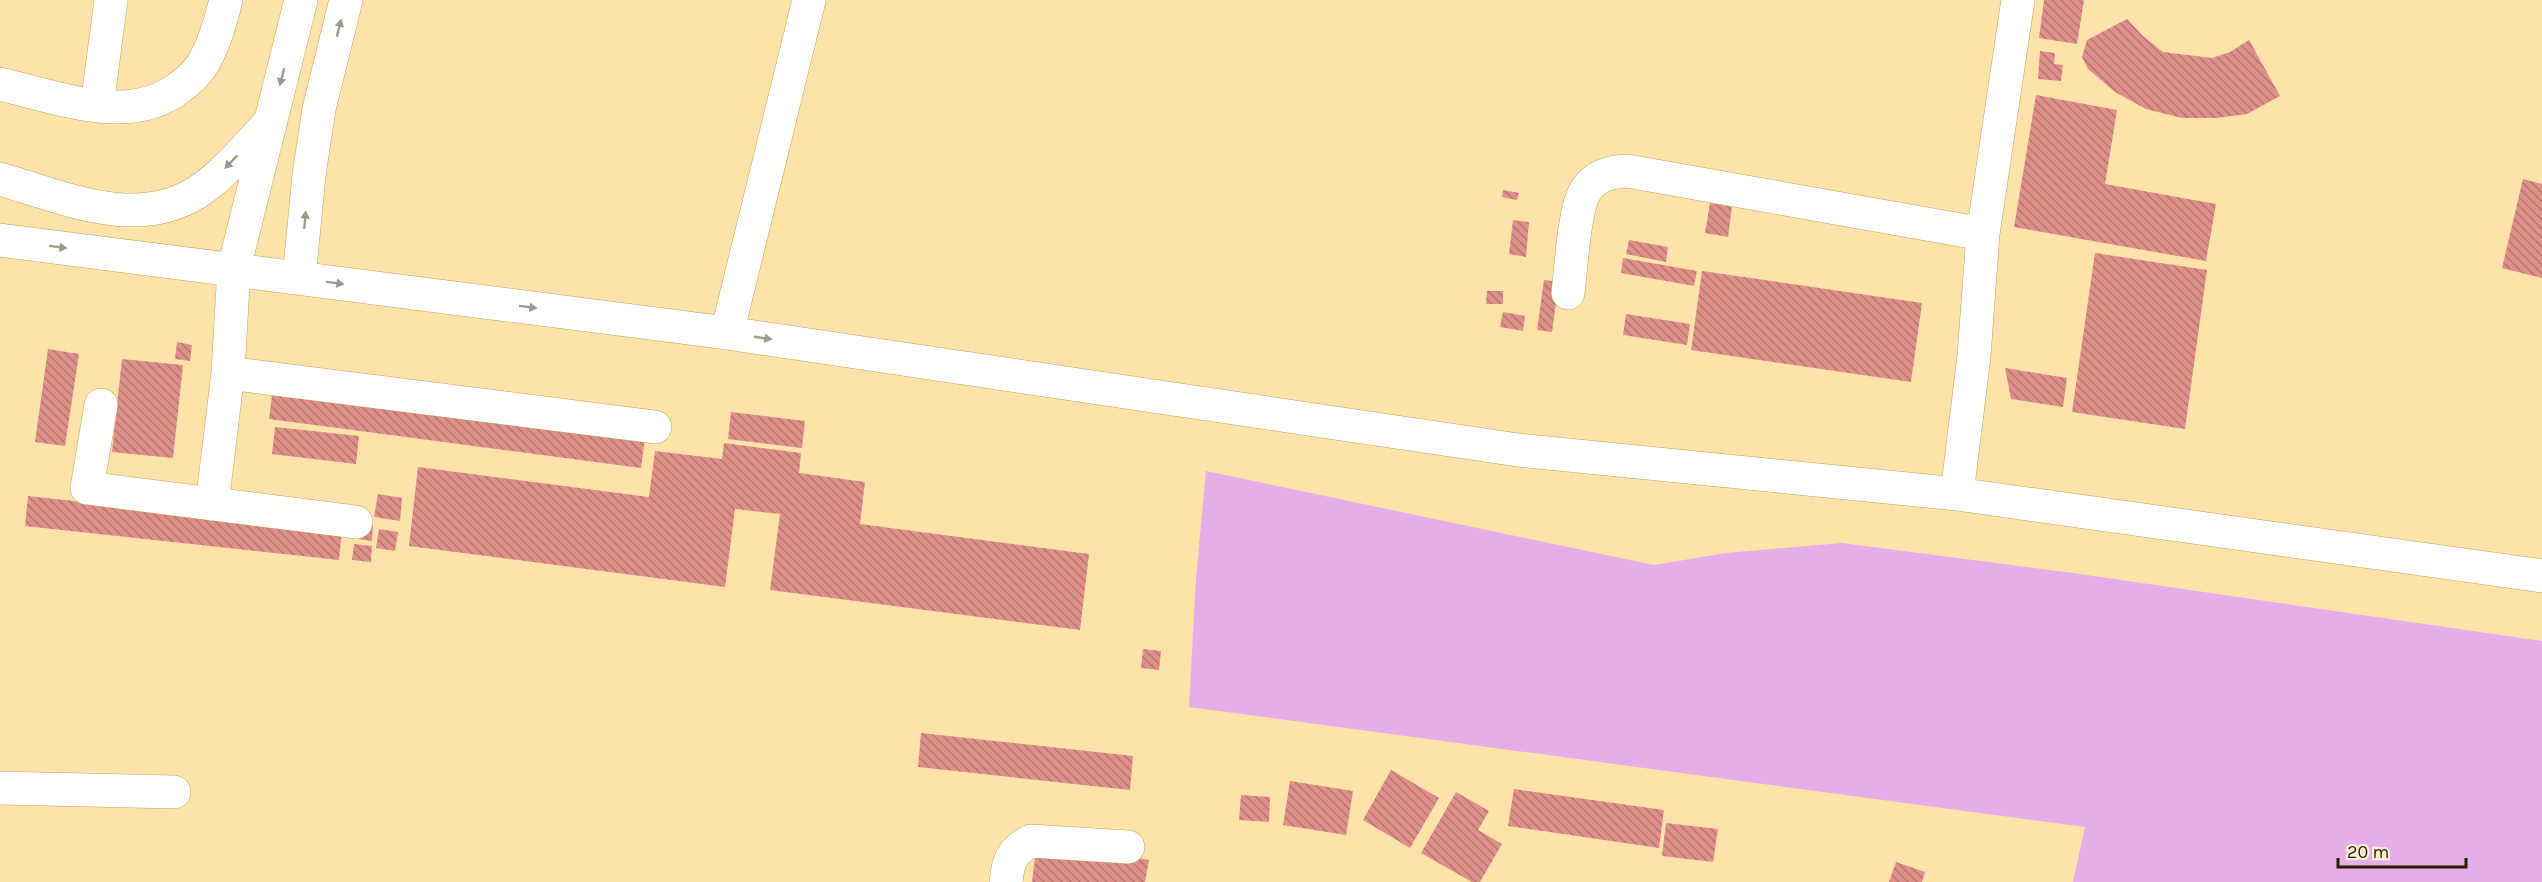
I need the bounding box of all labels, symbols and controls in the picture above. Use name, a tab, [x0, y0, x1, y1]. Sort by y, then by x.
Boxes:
one-way arrow	[335, 19, 345, 38]
one-way arrow	[277, 68, 287, 86]
one-way arrow	[225, 154, 239, 168]
one-way arrow	[300, 210, 310, 229]
one-way arrow	[49, 242, 68, 252]
one-way arrow	[325, 278, 344, 287]
one-way arrow	[519, 303, 538, 312]
one-way arrow	[754, 334, 773, 343]
scale bar	[2338, 831, 2466, 869]
text: 20 m	[2347, 841, 2389, 863]

